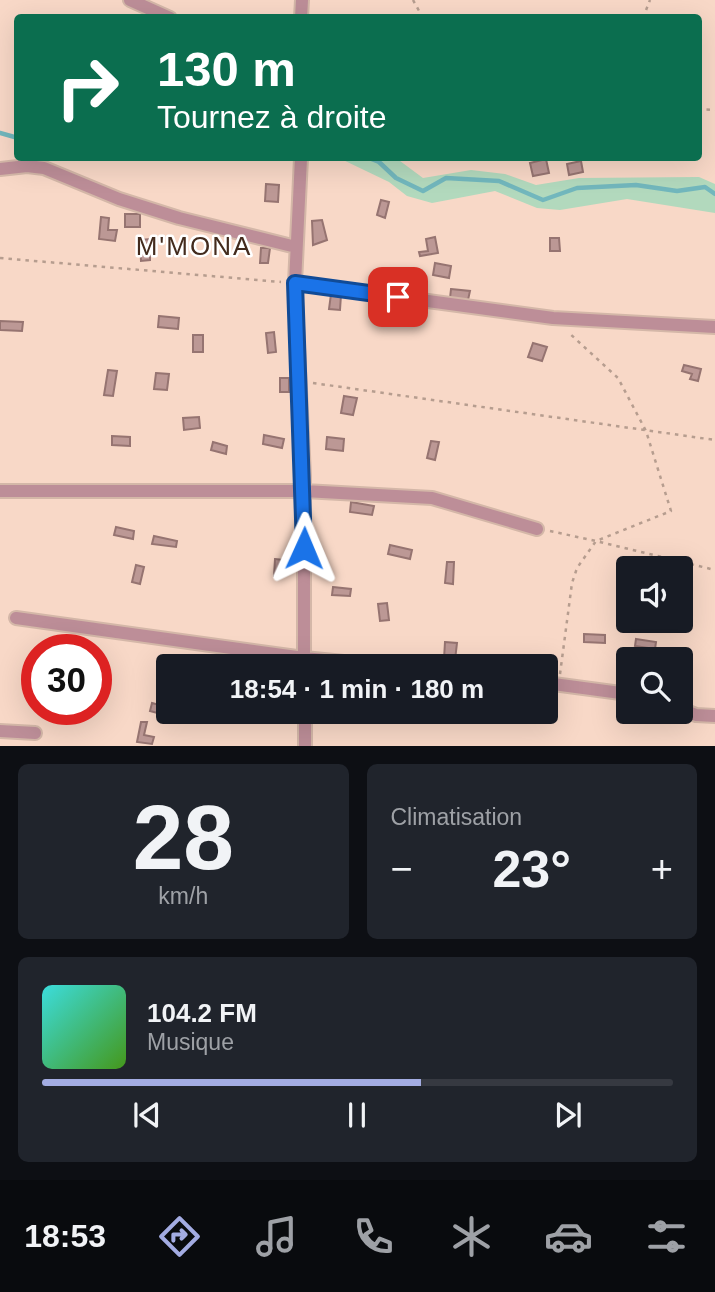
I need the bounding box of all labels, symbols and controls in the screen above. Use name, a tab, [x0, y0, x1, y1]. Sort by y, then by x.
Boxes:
icon: right	[42, 42, 133, 133]
text: 130 m	[157, 42, 296, 96]
text: Tournez à droite	[157, 99, 386, 135]
district label: M'MONA	[136, 231, 252, 261]
pin	[368, 267, 428, 327]
icon: arrive	[379, 278, 417, 316]
position arrow	[267, 511, 341, 585]
map controls	[616, 556, 693, 724]
button: sound	[616, 556, 693, 633]
speed limit sign: 30	[21, 634, 112, 725]
button: search	[616, 647, 693, 724]
text: 18:54 · 1 min · 180 m	[230, 674, 484, 704]
text: 28	[133, 787, 234, 888]
text: Climatisation	[391, 804, 522, 830]
text: 23°	[492, 840, 571, 898]
text: −	[391, 848, 413, 890]
text: +	[651, 848, 673, 890]
text: km/h	[158, 883, 208, 909]
text: 104.2 FM	[147, 998, 257, 1028]
text: Musique	[147, 1029, 234, 1055]
icon: previous	[128, 1096, 166, 1134]
icon: pause	[338, 1096, 376, 1134]
icon: next	[549, 1096, 587, 1134]
icon: directions	[155, 1212, 204, 1261]
icon: music	[252, 1212, 301, 1261]
icon: phone	[349, 1212, 398, 1261]
icon: climate	[447, 1212, 496, 1261]
icon: car	[544, 1212, 593, 1261]
icon: filters	[642, 1212, 691, 1261]
text: 18:53	[24, 1218, 106, 1254]

